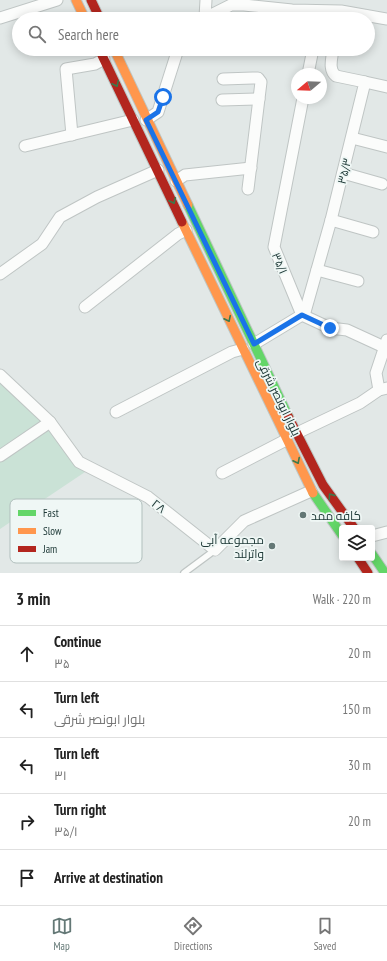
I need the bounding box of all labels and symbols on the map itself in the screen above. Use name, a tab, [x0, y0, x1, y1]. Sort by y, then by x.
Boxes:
north arrow	[291, 68, 327, 104]
one-way arrow	[111, 80, 119, 87]
route start	[154, 88, 172, 106]
street label: ۳۵/۳	[334, 156, 354, 186]
one-way arrow	[168, 197, 176, 205]
street label: ۳۵/۱	[269, 250, 291, 276]
one-way arrow	[223, 314, 231, 322]
route end	[321, 319, 339, 337]
street label: بلوار ابونصر شرقی	[254, 356, 304, 438]
one-way arrow	[292, 457, 300, 464]
one-way arrow	[328, 493, 336, 500]
street label: ۲۸	[149, 496, 169, 516]
legend	[10, 499, 142, 563]
text: Fast	[43, 506, 59, 520]
place label: کافه ممد	[311, 508, 361, 523]
marker: کافه ممد	[298, 510, 308, 520]
text: Slow	[43, 524, 62, 538]
place label: مجموعه آبی واترلند	[200, 532, 264, 561]
marker: مجموعه آبی واترلند	[267, 541, 277, 551]
text: Jam	[42, 542, 57, 556]

